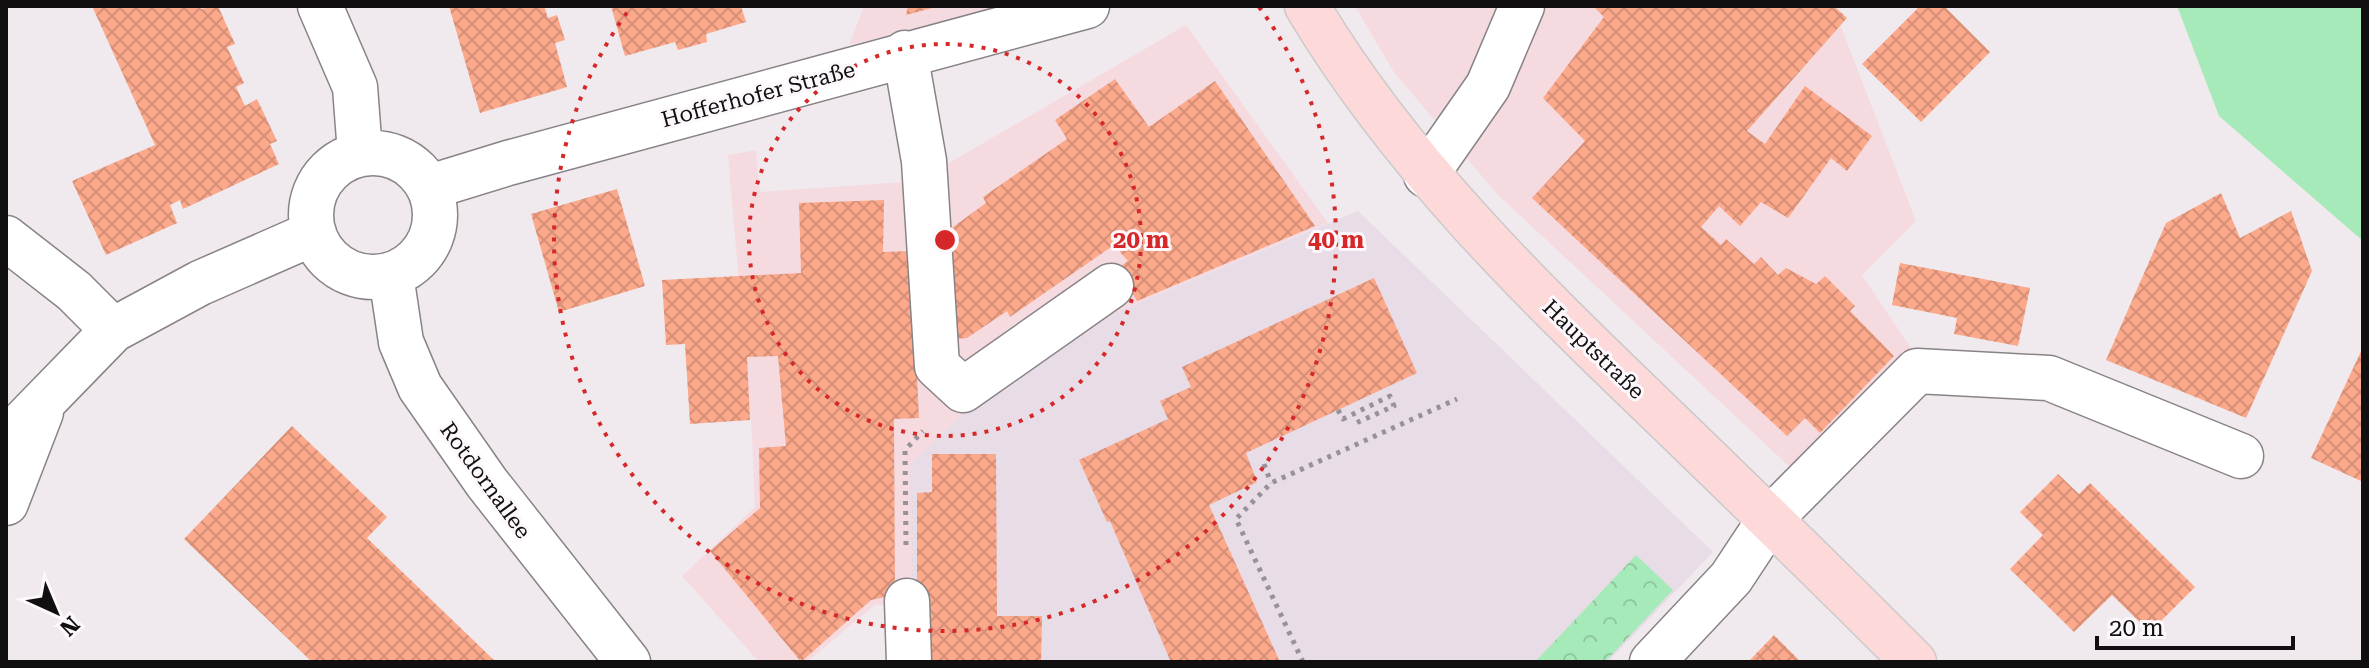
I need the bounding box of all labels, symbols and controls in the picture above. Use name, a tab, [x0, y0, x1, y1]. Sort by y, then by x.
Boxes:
street label: Hofferhofer Straße	[659, 57, 858, 132]
centre of rings	[931, 226, 959, 254]
text: 20 m	[1113, 226, 1169, 254]
text: 40 m	[1308, 226, 1364, 254]
street label: Hauptstraße	[1538, 295, 1650, 404]
street label: Rotdornallee	[435, 417, 536, 543]
north arrow	[16, 572, 96, 652]
scale bar	[2097, 600, 2293, 650]
text: N	[55, 611, 84, 641]
text: 20 m	[2109, 614, 2164, 642]

